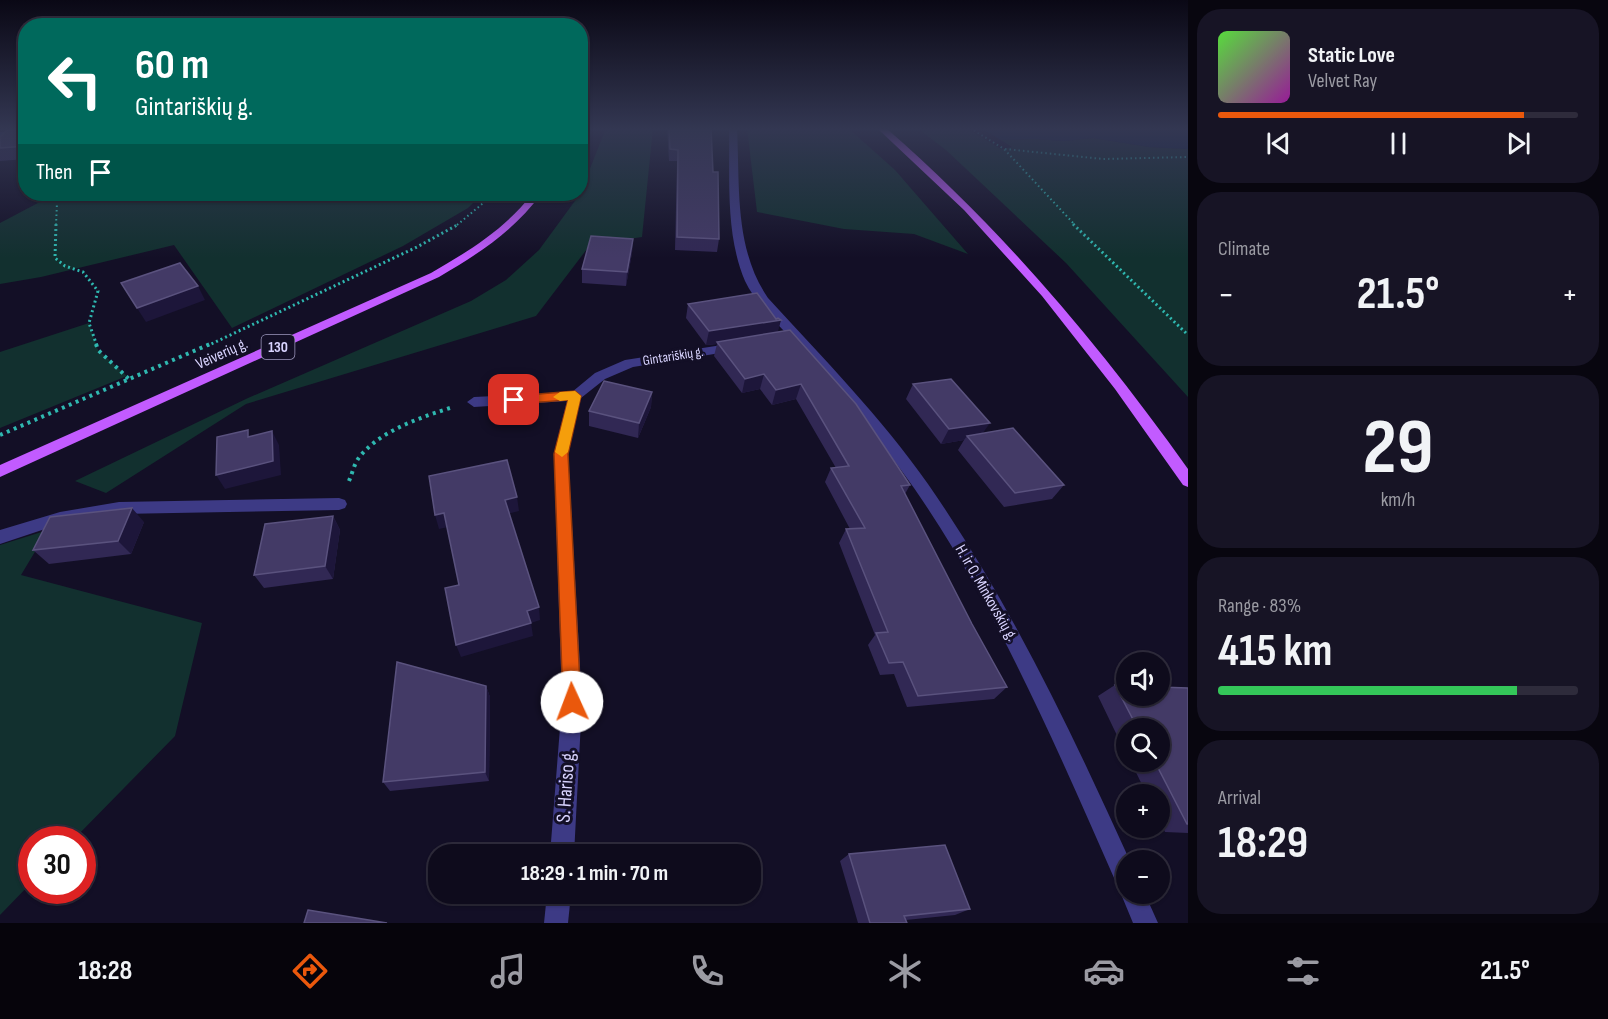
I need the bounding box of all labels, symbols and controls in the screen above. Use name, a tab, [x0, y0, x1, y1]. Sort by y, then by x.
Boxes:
text: 60 m	[135, 40, 209, 91]
icon: left	[36, 42, 114, 120]
text: Static Love	[1308, 42, 1395, 69]
text: Velvet Ray	[1308, 69, 1377, 93]
text: Gintariškių g.	[135, 91, 253, 123]
icon: previous	[1262, 127, 1295, 160]
icon: pause	[1382, 127, 1415, 160]
icon: next	[1502, 127, 1535, 160]
icon: arrive	[84, 156, 117, 189]
text: Then	[36, 159, 72, 186]
text: Climate	[1218, 237, 1270, 261]
text: 21.5°	[1357, 267, 1439, 322]
text: −	[1218, 275, 1234, 315]
text: +	[1562, 275, 1578, 315]
street label: Veiverių g.	[193, 334, 251, 374]
road number: 130	[262, 335, 294, 359]
street label: Gintariškių g.	[641, 343, 705, 369]
pin	[488, 374, 539, 425]
icon: arrive	[497, 383, 530, 416]
text: 29	[1362, 402, 1434, 495]
text: km/h	[1381, 488, 1415, 512]
street label: H. ir O. Minkovskių g.	[951, 541, 1021, 645]
text: Range · 83%	[1218, 594, 1301, 618]
text: 415 km	[1218, 624, 1332, 679]
map controls	[1116, 652, 1170, 904]
button: sound	[1116, 652, 1170, 706]
position arrow	[540, 670, 604, 734]
button: search	[1116, 718, 1170, 772]
street label: S. Hariso g.	[551, 749, 581, 823]
button: +	[1116, 784, 1170, 838]
text: Arrival	[1218, 786, 1261, 810]
text: 18:29	[1218, 816, 1308, 871]
speed limit sign: 30	[18, 826, 96, 904]
button: −	[1116, 850, 1170, 904]
text: 18:29 · 1 min · 70 m	[521, 860, 668, 887]
icon: directions	[289, 950, 331, 992]
icon: music	[487, 950, 529, 992]
icon: phone	[686, 950, 728, 992]
icon: climate	[884, 950, 926, 992]
icon: car	[1083, 950, 1125, 992]
icon: filters	[1282, 950, 1324, 992]
text: 18:28	[78, 955, 132, 987]
text: 21.5°	[1480, 955, 1530, 987]

